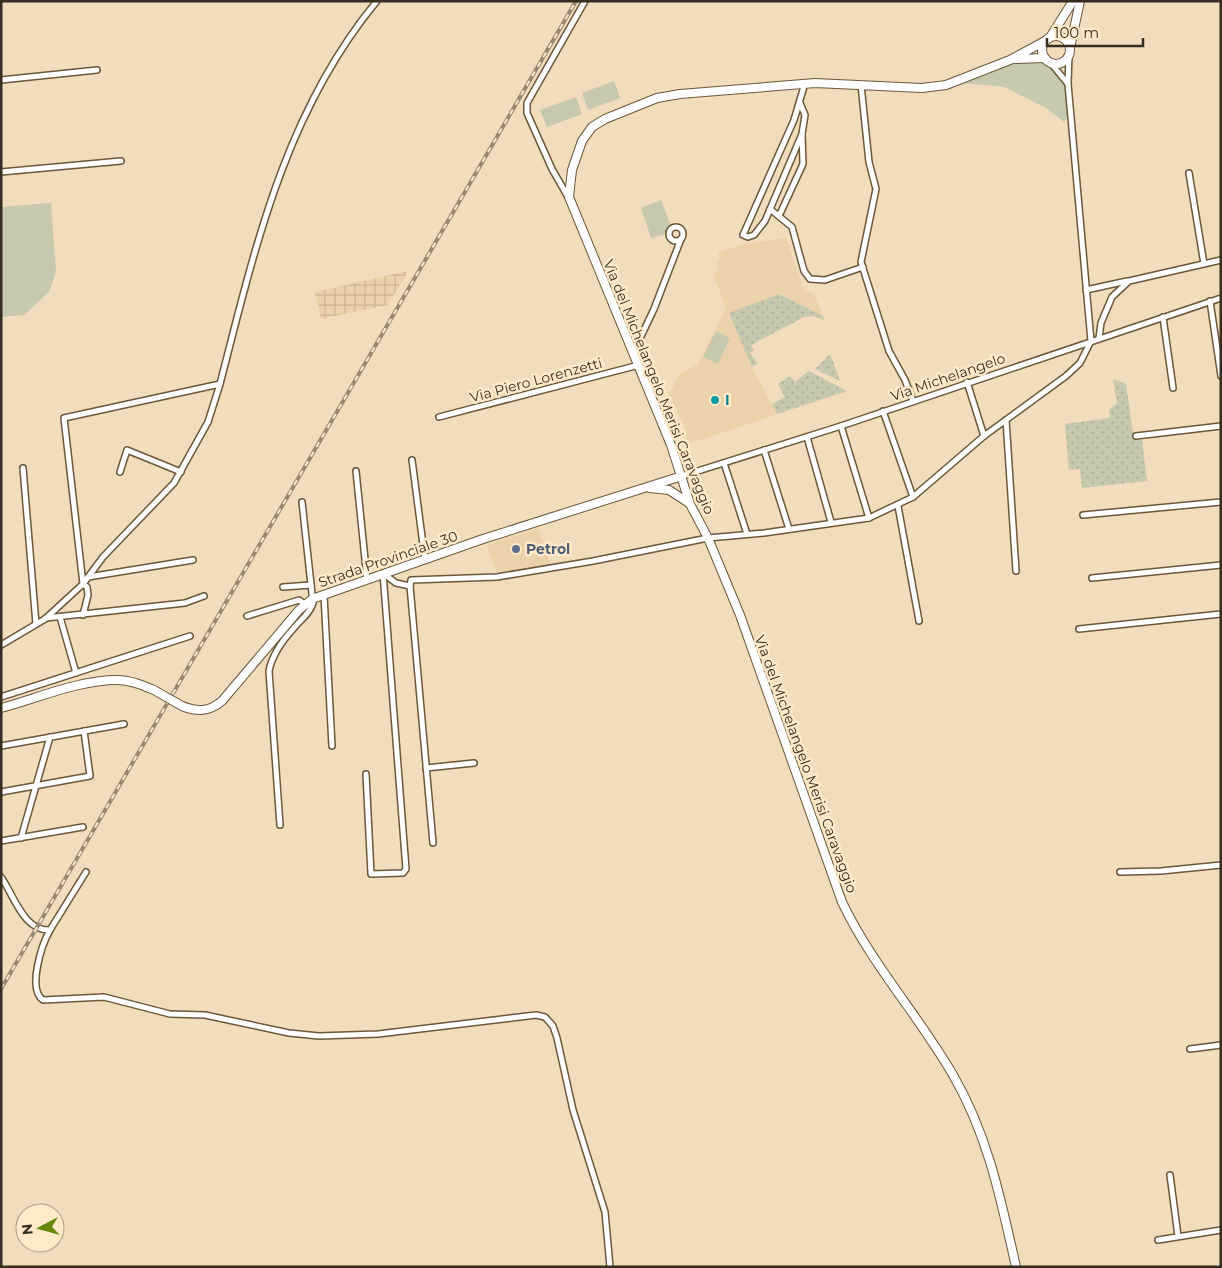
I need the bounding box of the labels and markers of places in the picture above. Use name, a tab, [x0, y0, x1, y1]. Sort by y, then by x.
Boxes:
place label: I	[725, 391, 730, 409]
marker: I	[709, 394, 721, 406]
place label: Petrol	[526, 540, 570, 558]
marker: Petrol	[510, 543, 522, 555]

